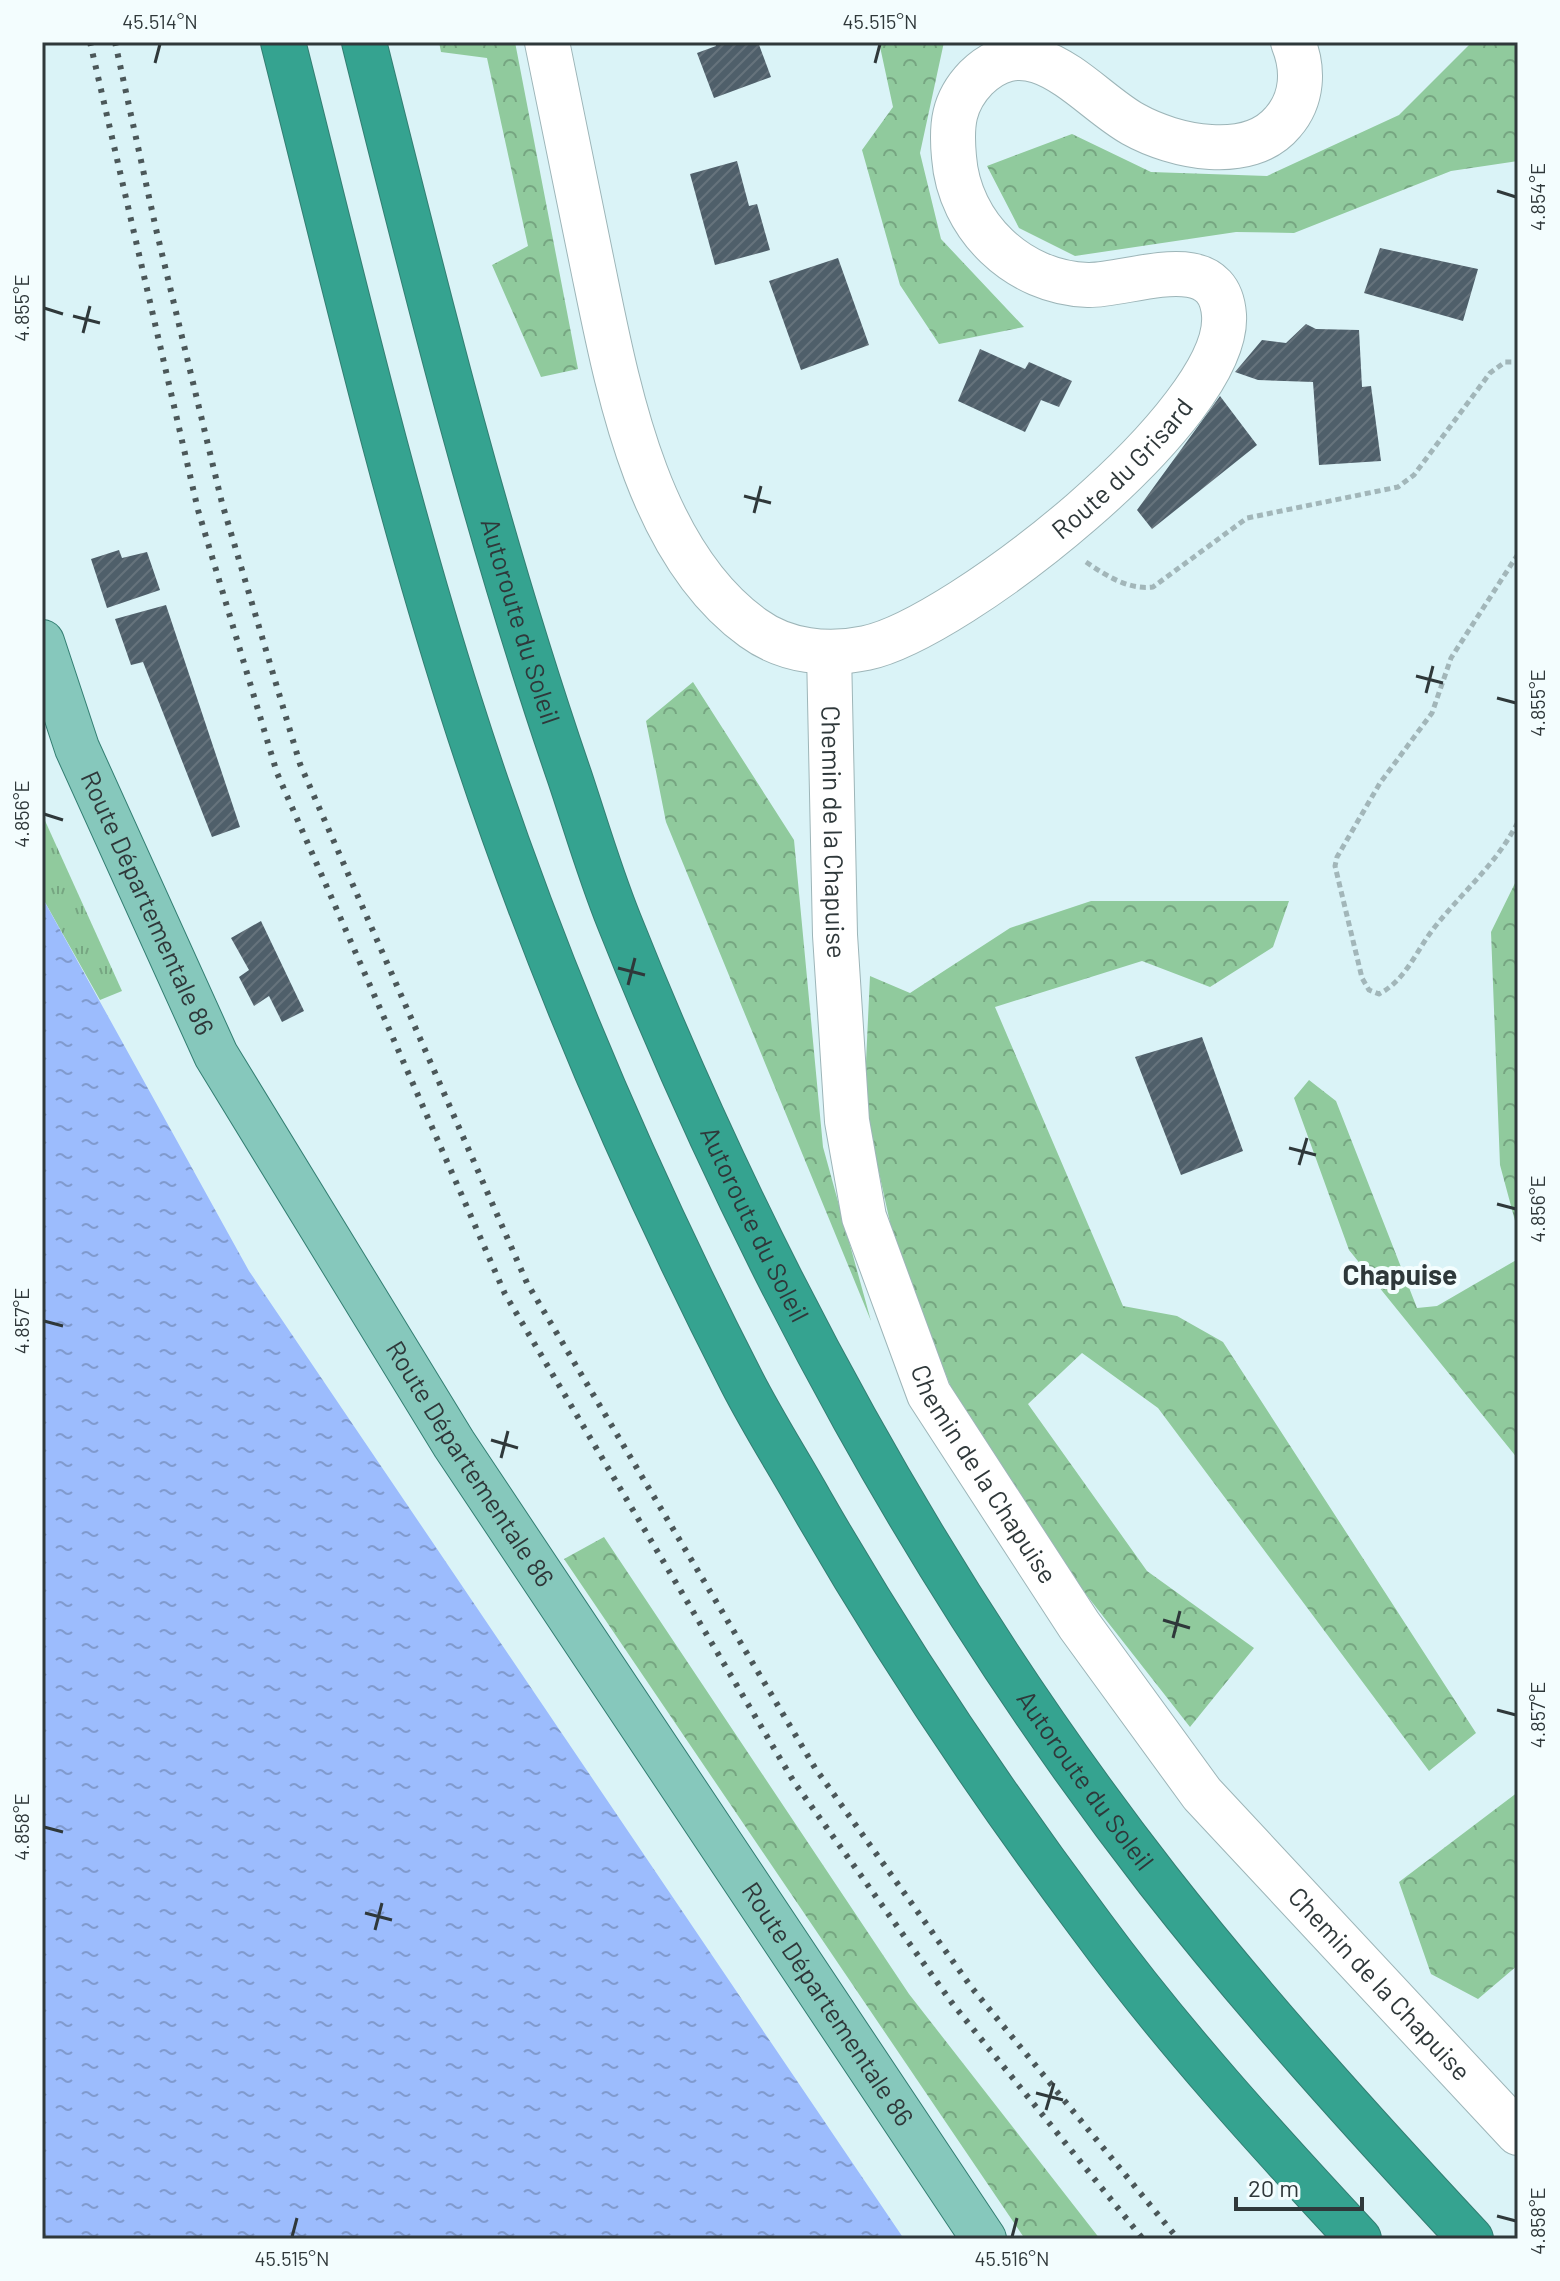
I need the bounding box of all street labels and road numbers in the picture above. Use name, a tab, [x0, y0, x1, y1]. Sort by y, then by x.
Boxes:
street label: Route du Grisard	[1045, 391, 1198, 545]
street label: Autoroute du Soleil	[475, 514, 568, 728]
street label: Chemin de la Chapuise	[816, 705, 853, 959]
street label: Route Départementale 86	[75, 766, 222, 1039]
street label: Autoroute du Soleil	[695, 1121, 817, 1327]
street label: Route Départementale 86	[381, 1335, 562, 1592]
street label: Chemin de la Chapuise	[906, 1360, 1065, 1589]
street label: Autoroute du Soleil	[1011, 1684, 1161, 1875]
street label: Route Départementale 86	[736, 1876, 921, 2131]
street label: Chemin de la Chapuise	[1283, 1880, 1478, 2086]

